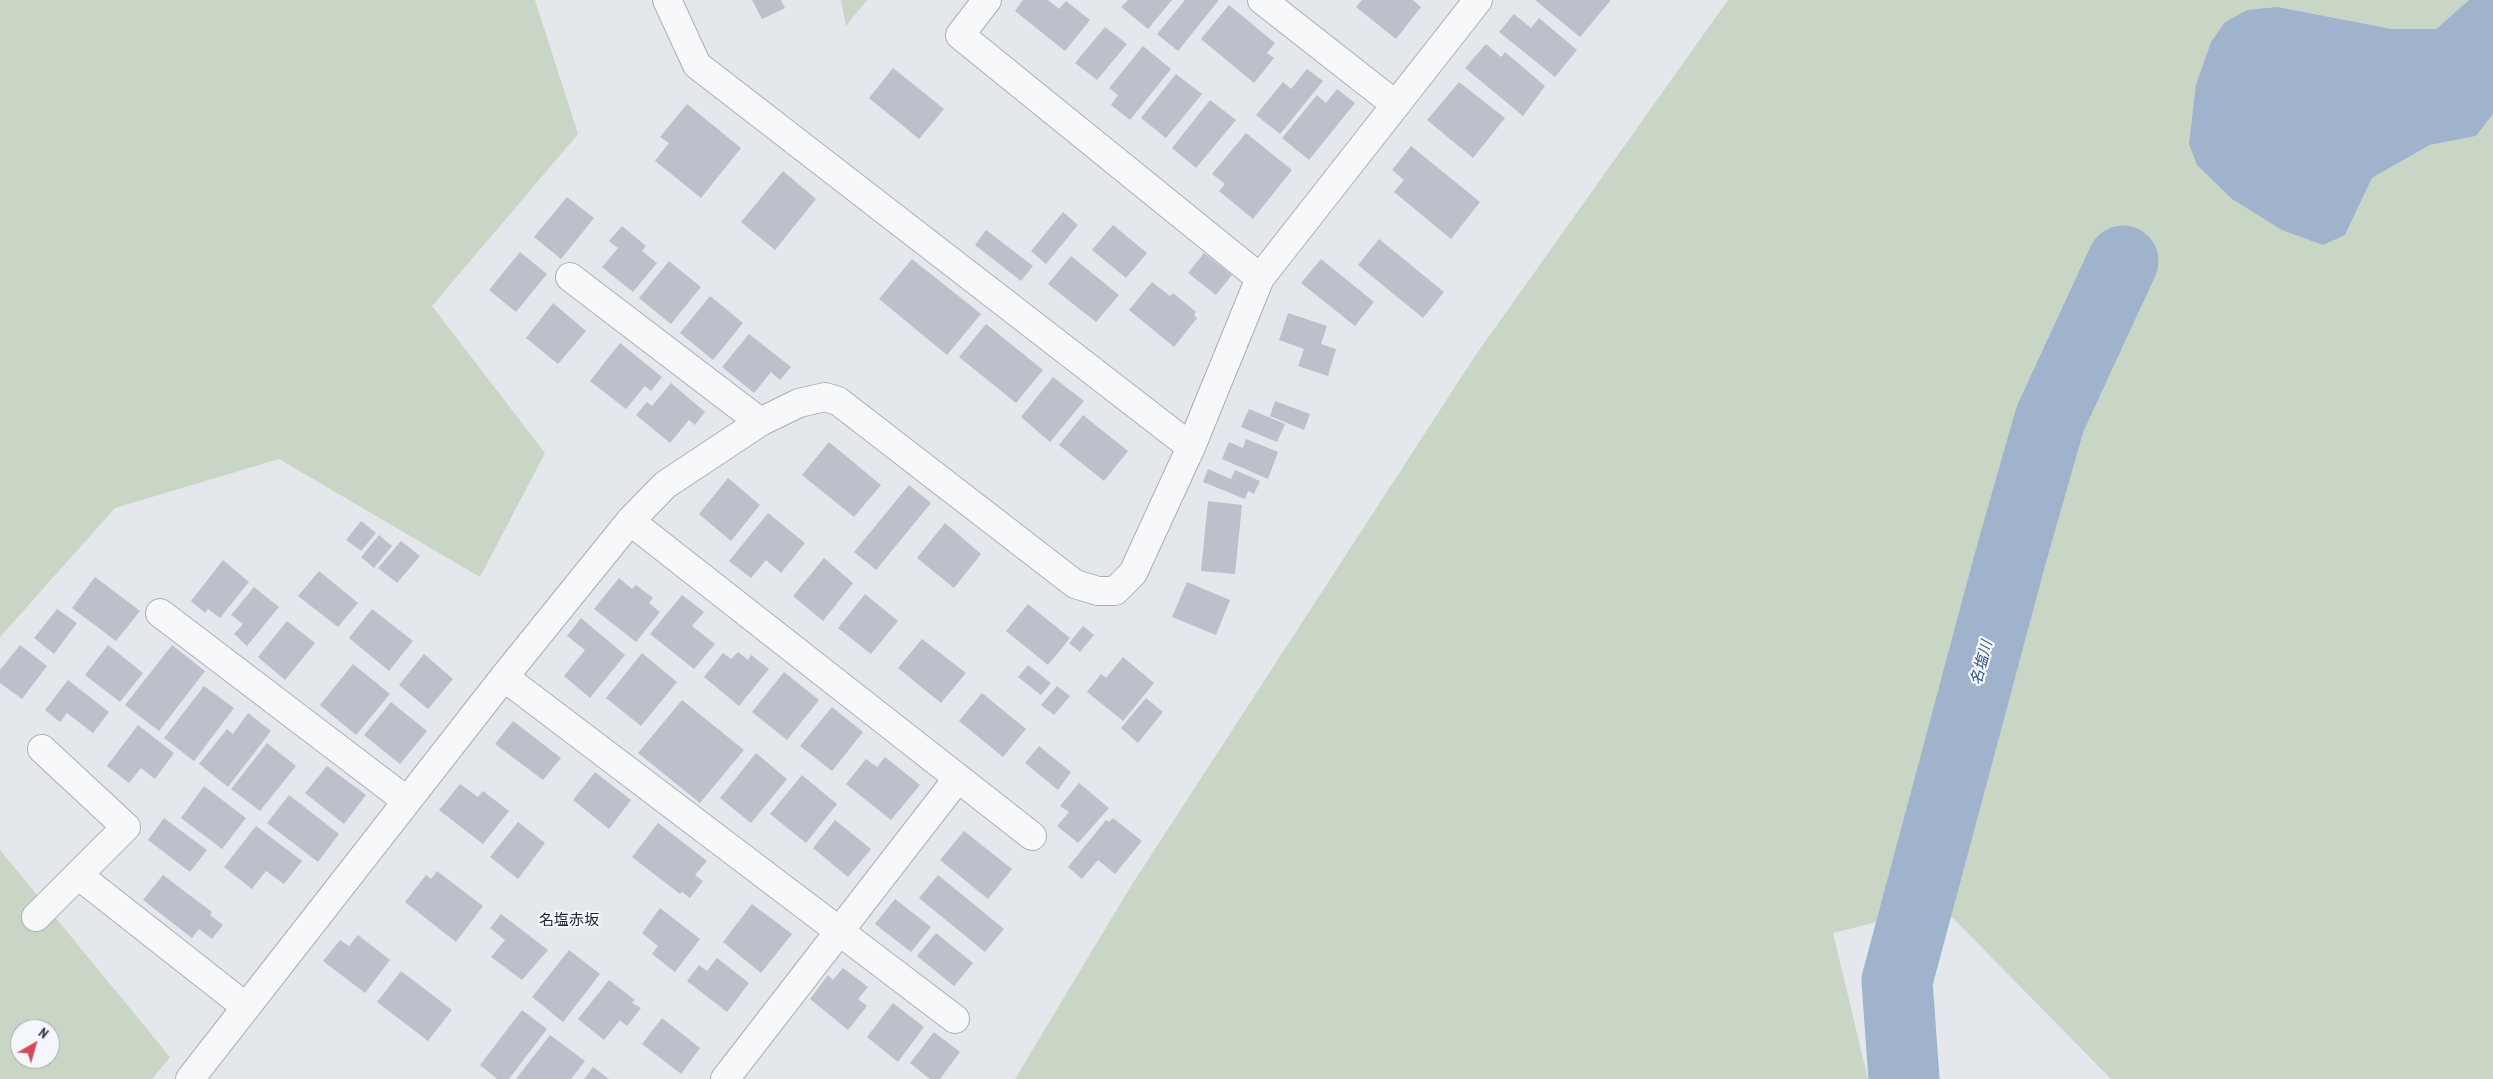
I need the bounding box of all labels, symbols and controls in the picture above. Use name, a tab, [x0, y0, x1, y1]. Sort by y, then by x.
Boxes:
water label: 名塩川	[1967, 639, 1997, 687]
district label: 名塩赤坂	[539, 912, 599, 930]
north arrow	[10, 1019, 60, 1069]
text: N	[35, 1024, 52, 1042]

